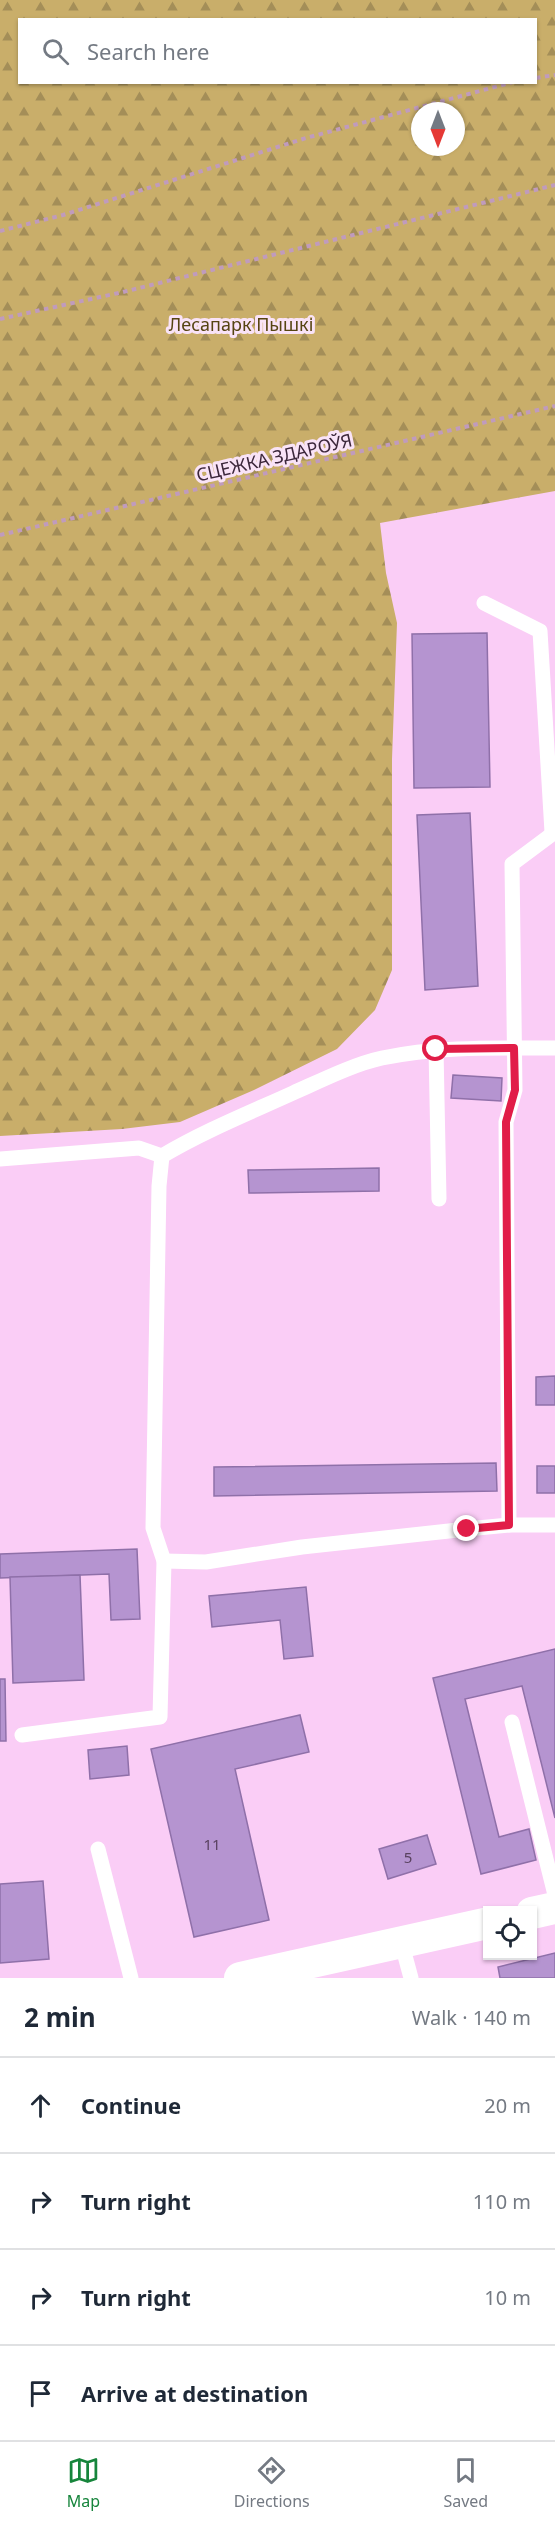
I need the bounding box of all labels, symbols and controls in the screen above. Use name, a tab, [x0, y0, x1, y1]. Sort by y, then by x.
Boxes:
search box	[18, 18, 537, 84]
icon: search	[39, 35, 72, 68]
text: Search here	[87, 36, 209, 66]
north arrow	[411, 102, 465, 156]
park label: Лесапарк Пышкі	[169, 312, 313, 336]
street label: СЦЕЖКА ЗДАРОЎЯ	[194, 427, 354, 487]
route start	[422, 1035, 448, 1061]
route end	[453, 1515, 479, 1541]
house number: 11	[203, 1834, 221, 1854]
house number: 5	[404, 1847, 412, 1867]
map controls	[483, 1906, 537, 1960]
button: locate	[483, 1906, 537, 1960]
text: 2 min	[24, 1999, 96, 2035]
text: Walk · 140 m	[412, 2004, 531, 2031]
icon: ahead	[24, 2089, 57, 2122]
text: Continue	[81, 2090, 181, 2120]
text: 20 m	[484, 2092, 531, 2119]
icon: right	[24, 2185, 57, 2218]
text: Turn right	[81, 2186, 191, 2216]
text: 110 m	[473, 2188, 531, 2215]
icon: right	[24, 2281, 57, 2314]
text: Turn right	[81, 2282, 191, 2312]
text: 10 m	[484, 2284, 531, 2311]
icon: arrive	[24, 2377, 57, 2410]
text: Arrive at destination	[81, 2378, 308, 2408]
tab: Map	[67, 2454, 100, 2512]
tab: Directions	[234, 2454, 310, 2512]
tab: Saved	[443, 2454, 488, 2512]

